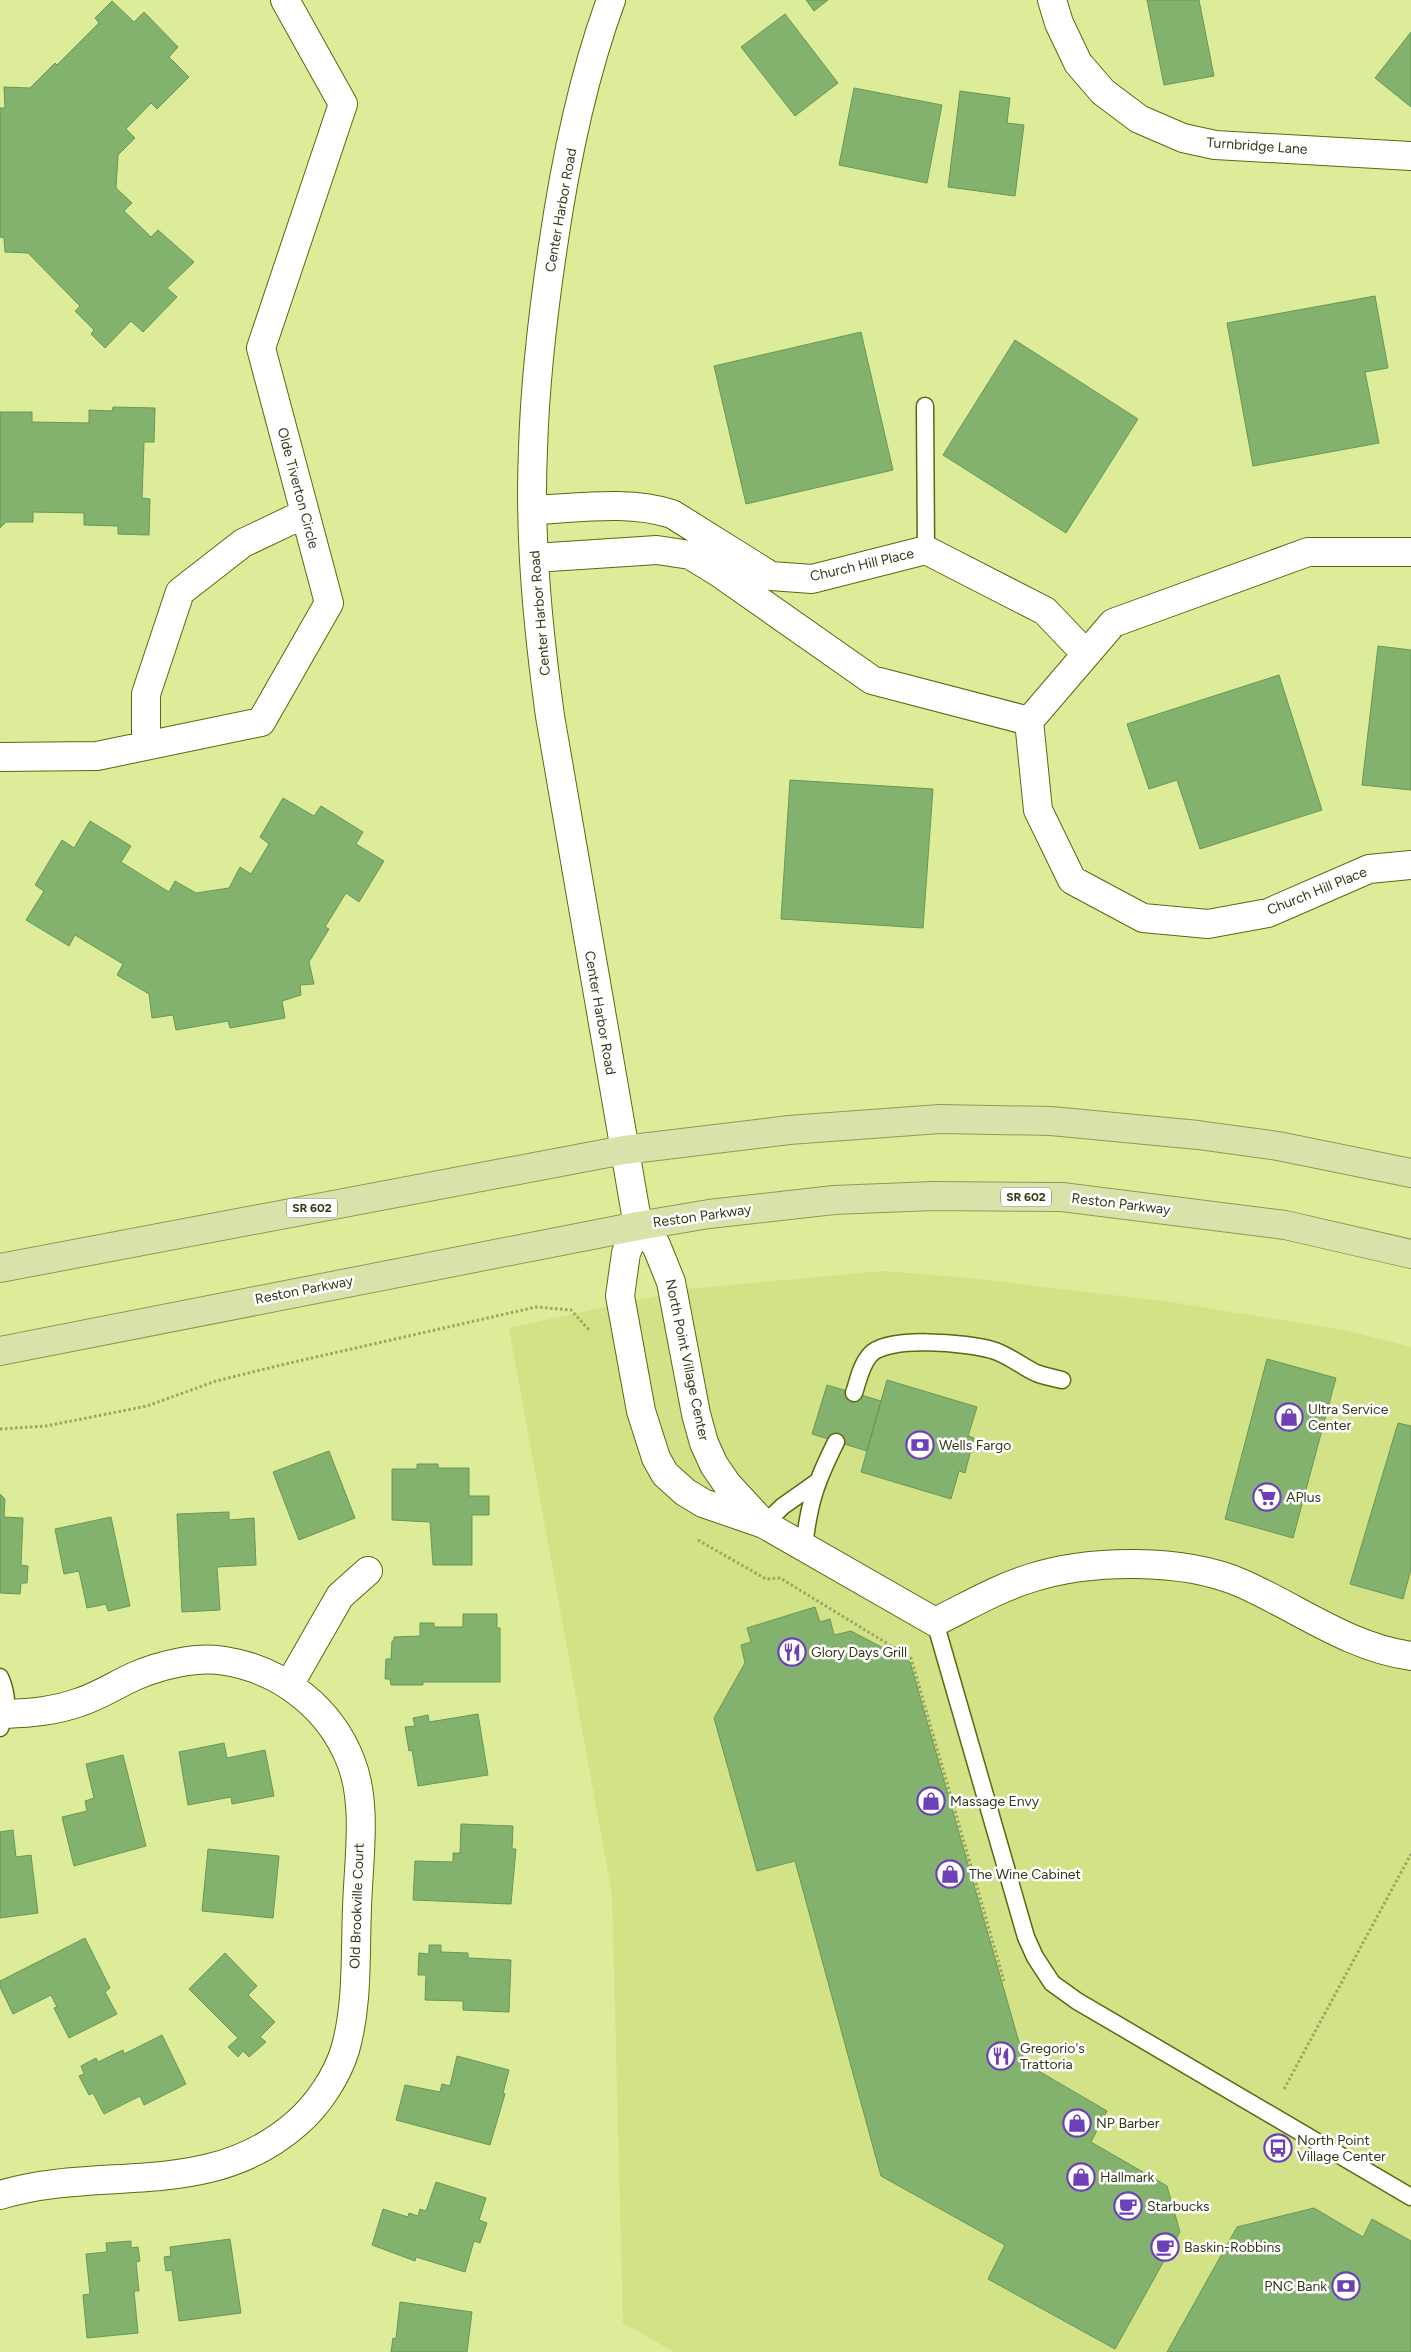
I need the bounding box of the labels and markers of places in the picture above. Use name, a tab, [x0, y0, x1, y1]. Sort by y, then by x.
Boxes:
place label: Ultra Service Center	[1308, 1401, 1389, 1434]
shop icon: Ultra Service Center	[1274, 1402, 1304, 1432]
bank icon: Wells Fargo	[905, 1430, 935, 1460]
place label: Wells Fargo	[939, 1437, 1011, 1454]
supermarket icon: APlus	[1252, 1482, 1282, 1512]
place label: APlus	[1286, 1489, 1321, 1506]
restaurant icon: Glory Days Grill	[777, 1637, 807, 1667]
place label: Glory Days Grill	[811, 1644, 907, 1661]
shop icon: Massage Envy	[916, 1786, 946, 1816]
place label: Massage Envy	[950, 1793, 1040, 1810]
shop icon: The Wine Cabinet	[935, 1859, 965, 1889]
place label: The Wine Cabinet	[969, 1866, 1081, 1883]
place label: Gregorio's Trattoria	[1020, 2040, 1085, 2073]
restaurant icon: Gregorio's Trattoria	[986, 2041, 1016, 2071]
shop icon: NP Barber	[1062, 2108, 1092, 2138]
place label: NP Barber	[1096, 2115, 1160, 2132]
place label: North Point Village Center	[1297, 2132, 1386, 2165]
bus stop icon: North Point Village Center	[1263, 2133, 1293, 2163]
shop icon: Hallmark	[1066, 2162, 1096, 2192]
place label: Hallmark	[1100, 2169, 1155, 2186]
cafe icon: Starbucks	[1113, 2191, 1143, 2221]
place label: Starbucks	[1147, 2198, 1210, 2215]
cafe icon: Baskin-Robbins	[1150, 2232, 1180, 2262]
place label: Baskin-Robbins	[1184, 2239, 1281, 2256]
bank icon: PNC Bank	[1331, 2271, 1361, 2301]
place label: PNC Bank	[1264, 2278, 1327, 2295]

